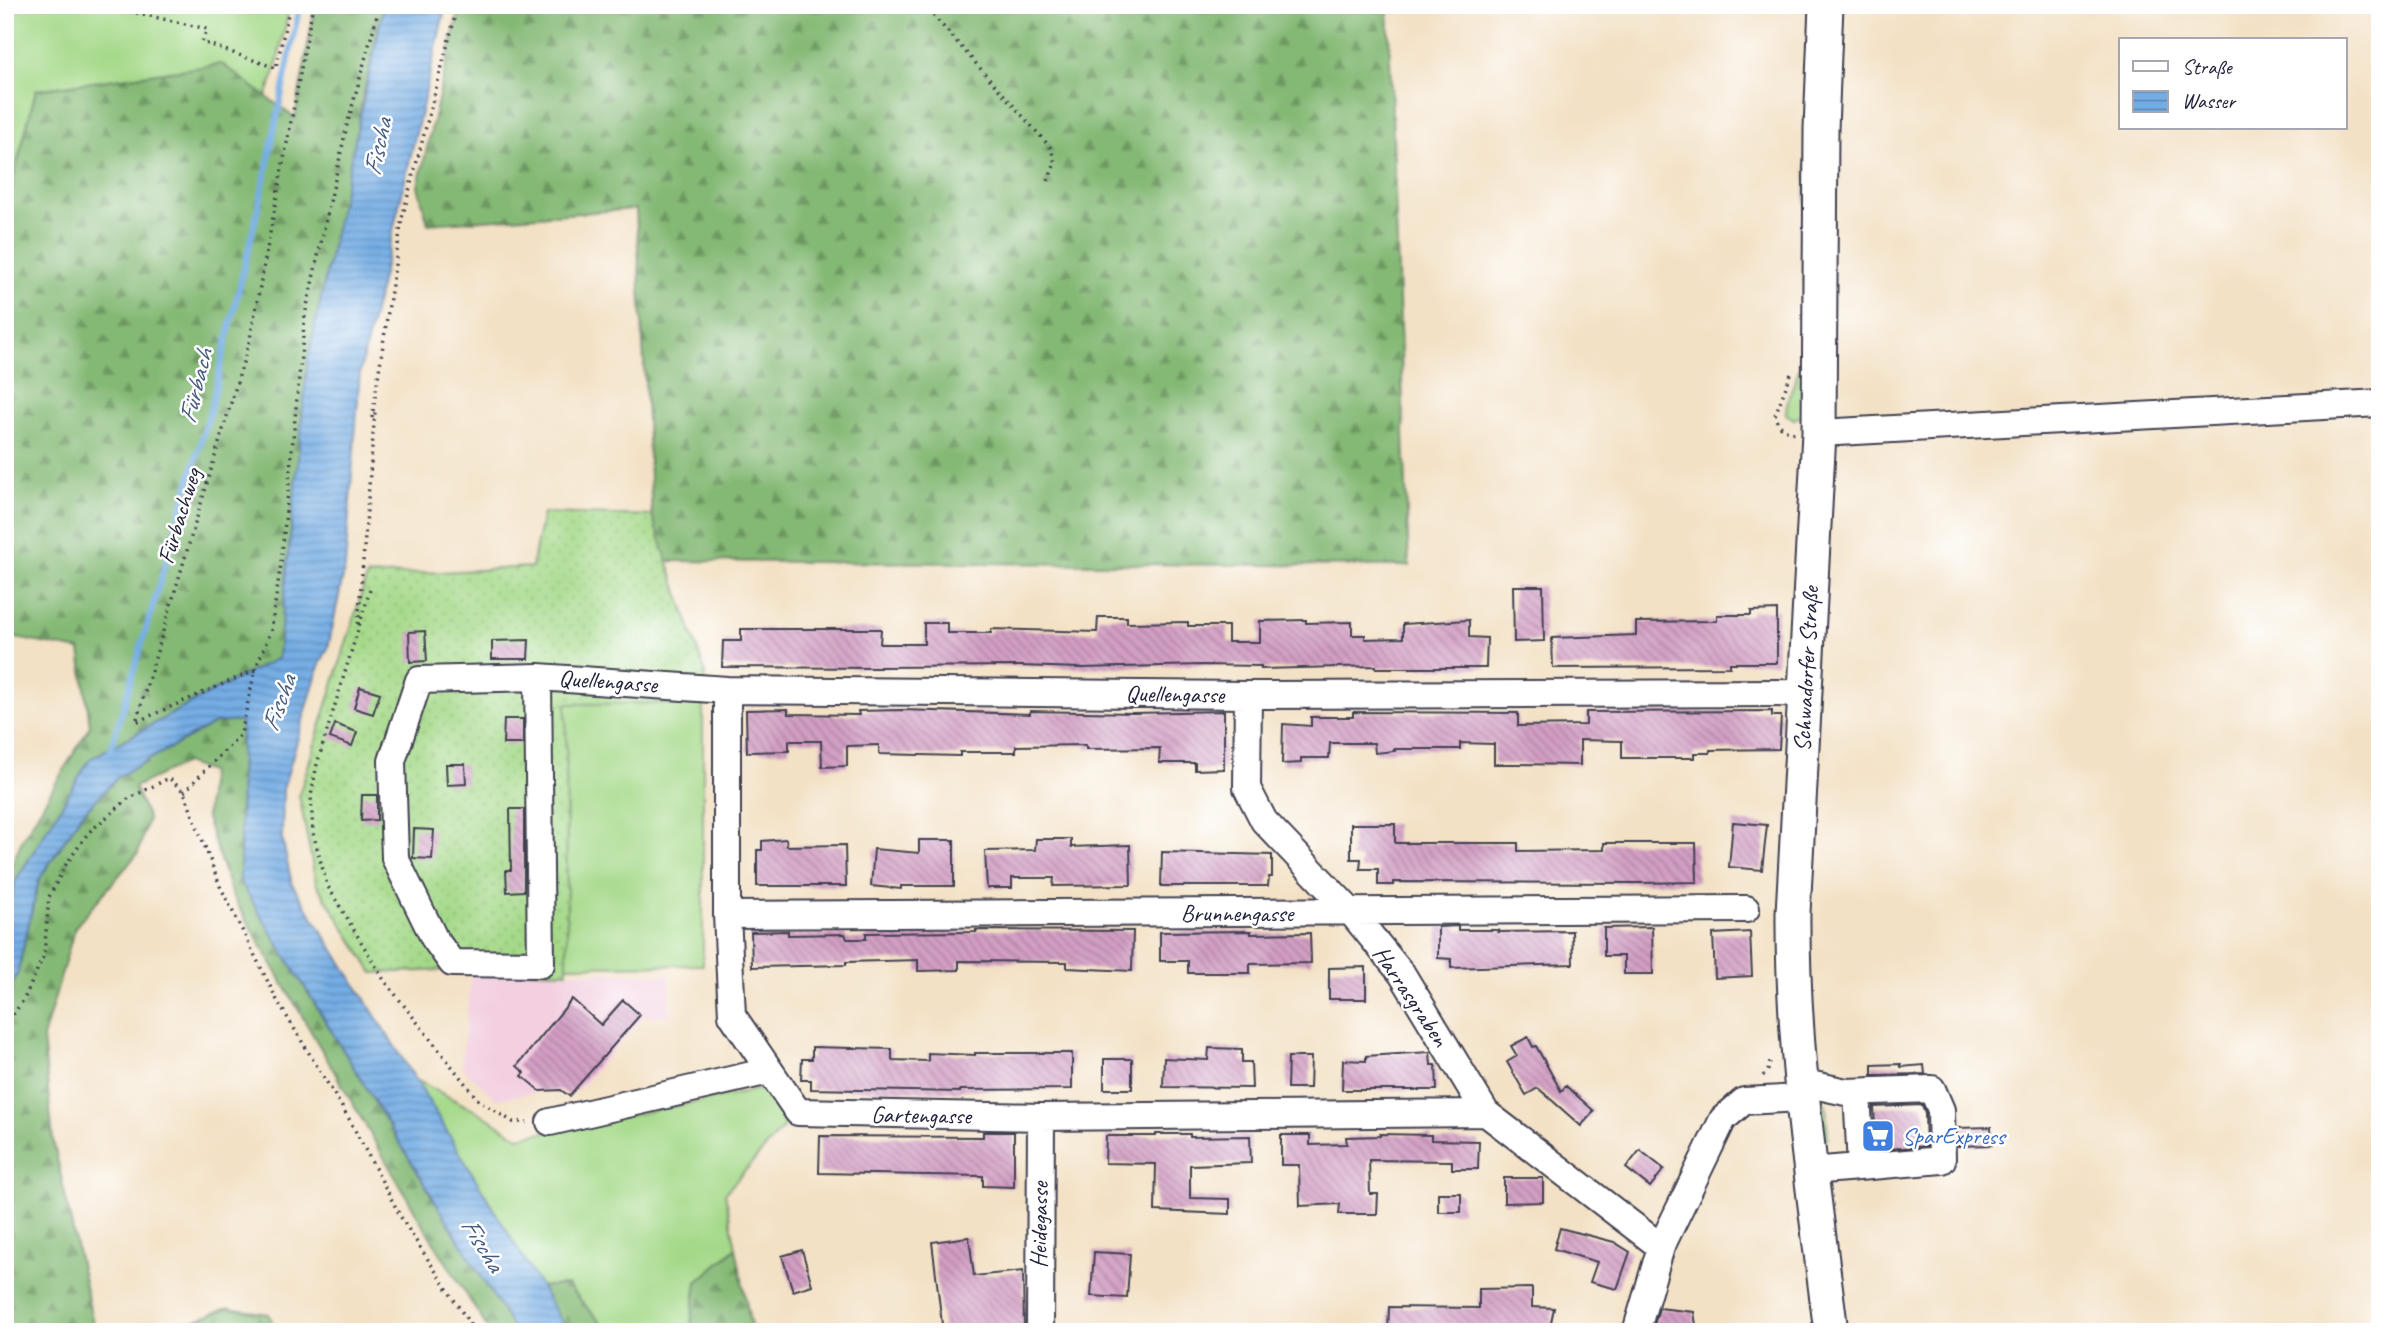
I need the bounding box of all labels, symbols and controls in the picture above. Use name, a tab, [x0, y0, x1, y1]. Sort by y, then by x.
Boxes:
legend	[2119, 38, 2346, 130]
text: Straße	[2182, 54, 2234, 80]
text: Wasser	[2182, 88, 2236, 114]
water label: Fischa	[355, 113, 400, 178]
water label: Fürbach	[170, 344, 221, 427]
street label: Fürbachweg	[150, 463, 208, 567]
street label: Schwadorfer Straße	[1787, 583, 1825, 752]
street label: Quellengasse	[558, 663, 660, 700]
water label: Fischa	[253, 668, 305, 736]
street label: Quellengasse	[1125, 678, 1227, 710]
street label: Brunnengasse	[1181, 898, 1296, 928]
street label: Harrasgraben	[1366, 940, 1456, 1053]
street label: Gartengasse	[871, 1099, 973, 1131]
supermarket icon: SparExpress	[1859, 1117, 1897, 1155]
place label: SparExpress	[1902, 1121, 2007, 1151]
street label: Heidegasse	[1023, 1179, 1055, 1268]
water label: Fischa	[453, 1211, 513, 1279]

